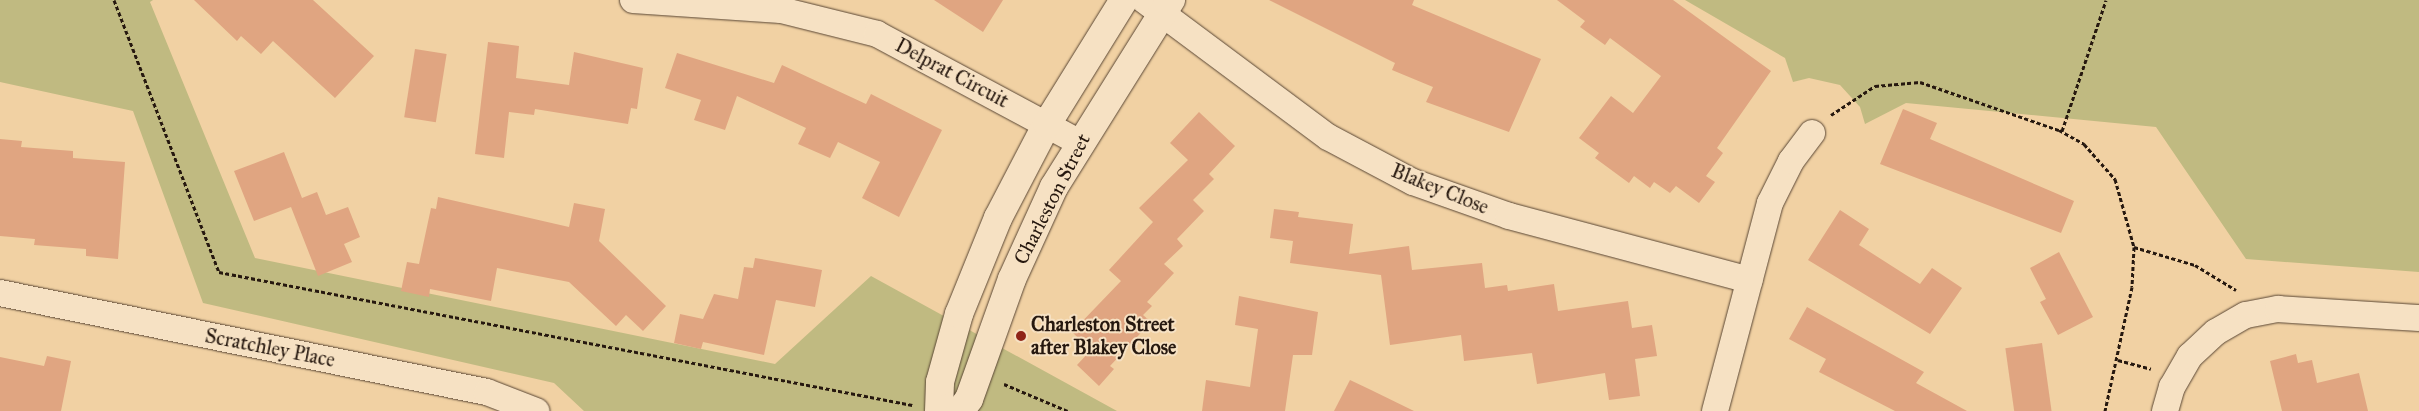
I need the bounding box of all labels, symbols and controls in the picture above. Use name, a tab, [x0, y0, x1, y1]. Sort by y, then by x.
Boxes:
street label: Delprat Circuit	[891, 33, 1013, 113]
street label: Charleston Street	[1009, 130, 1095, 268]
street label: Blakey Close	[1388, 159, 1492, 219]
place label: Charleston Street after Blakey Close	[1031, 312, 1176, 359]
street label: Scratchley Place	[203, 324, 337, 372]
marker: Charleston Street after Blakey Close	[1015, 330, 1027, 342]

